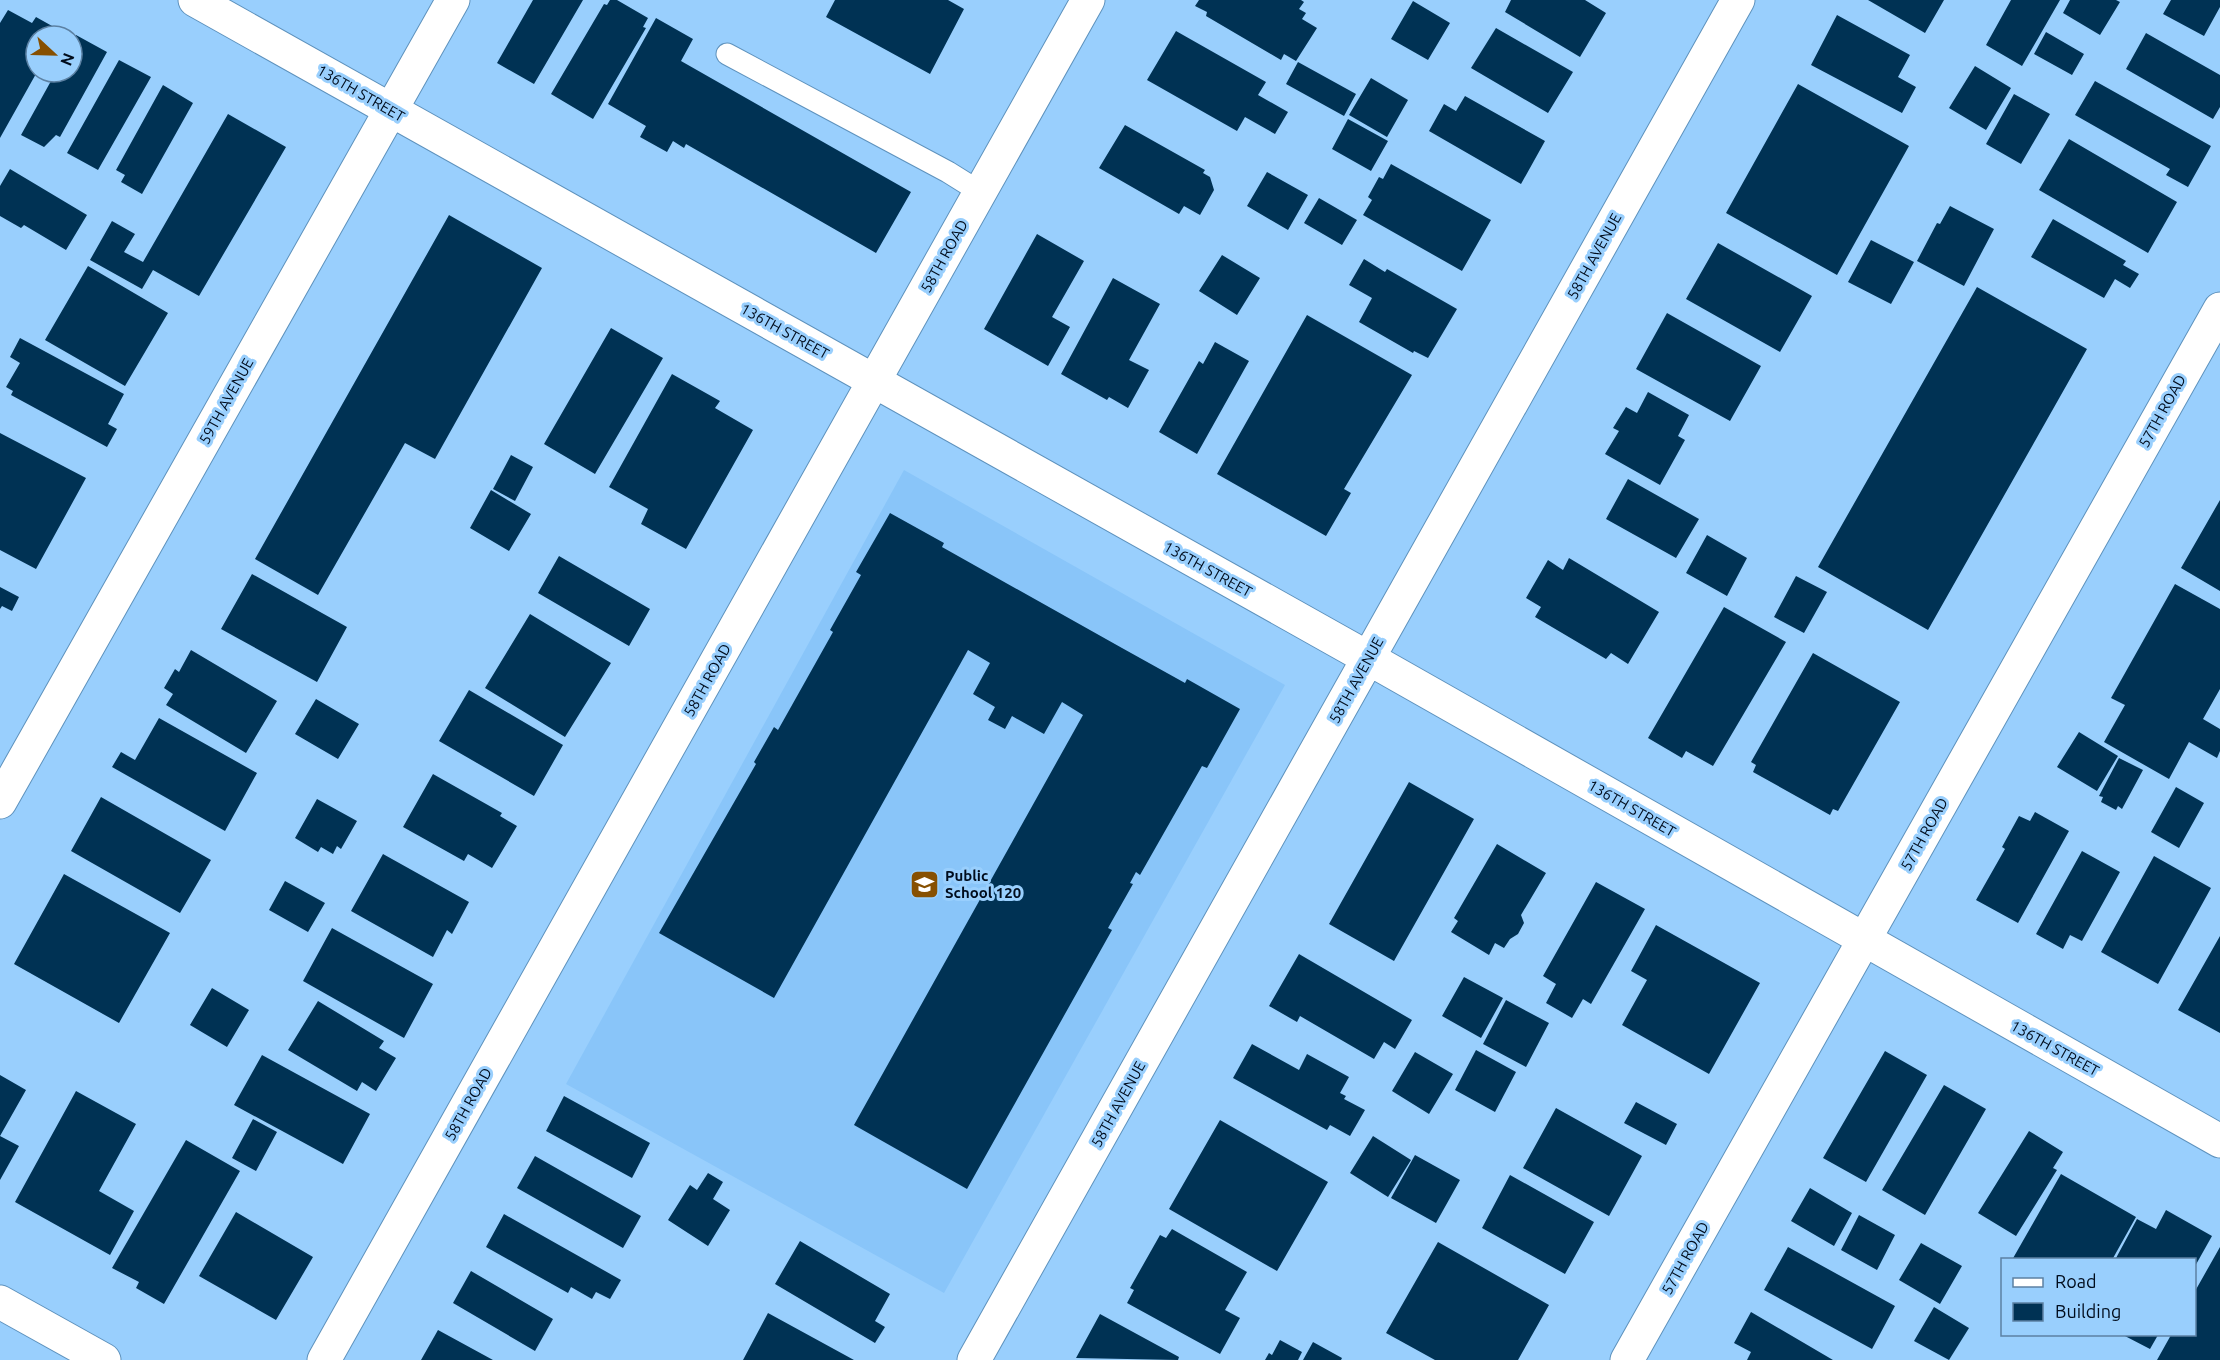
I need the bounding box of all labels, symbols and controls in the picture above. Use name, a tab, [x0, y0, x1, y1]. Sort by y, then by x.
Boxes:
north arrow	[24, 24, 84, 84]
text: N	[57, 51, 78, 69]
street label: 136TH STREET	[314, 61, 408, 125]
street label: 58TH AVENUE	[1563, 210, 1625, 302]
street label: 58TH ROAD	[917, 217, 971, 295]
street label: 136TH STREET	[738, 300, 833, 363]
street label: 59TH AVENUE	[195, 355, 257, 447]
street label: 57TH ROAD	[2135, 372, 2189, 450]
street label: 136TH STREET	[1161, 538, 1256, 601]
street label: 58TH AVENUE	[1325, 634, 1387, 726]
street label: 58TH ROAD	[680, 641, 734, 719]
street label: 136TH STREET	[1585, 776, 1679, 840]
street label: 57TH ROAD	[1897, 795, 1951, 873]
place label: Public School 120	[945, 867, 1021, 901]
school or university icon: Public School 120	[908, 868, 940, 900]
street label: 136TH STREET	[2008, 1017, 2103, 1080]
street label: 58TH AVENUE	[1087, 1058, 1149, 1150]
street label: 58TH ROAD	[441, 1065, 495, 1143]
street label: 57TH ROAD	[1658, 1219, 1712, 1297]
legend	[2001, 1258, 2196, 1336]
text: Road	[2055, 1271, 2097, 1291]
text: Building	[2055, 1301, 2121, 1321]

